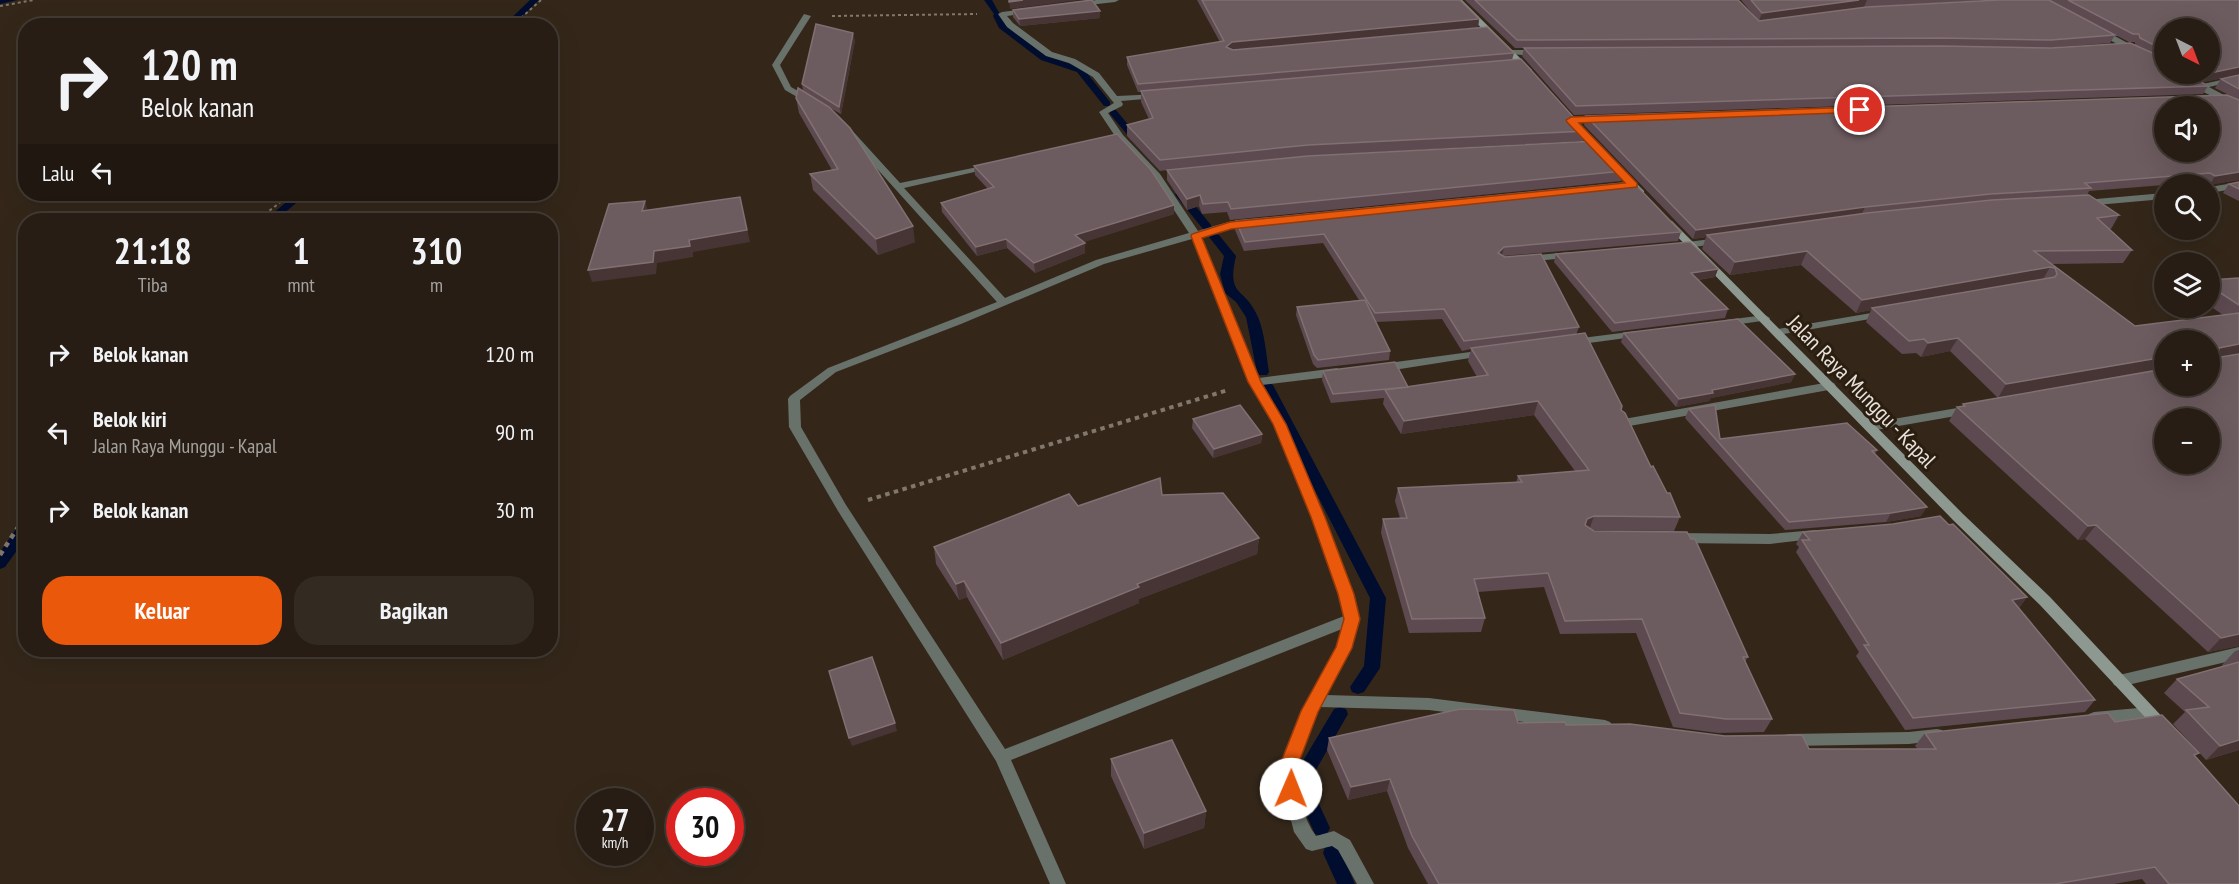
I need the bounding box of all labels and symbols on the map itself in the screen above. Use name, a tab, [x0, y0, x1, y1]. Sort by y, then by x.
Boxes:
north arrow	[2154, 18, 2220, 84]
pin	[1834, 84, 1885, 135]
street label: Jalan Raya Munggu - Kapal	[1781, 308, 1943, 474]
position arrow	[1259, 757, 1323, 821]
speed limit sign: 30	[666, 788, 744, 866]

